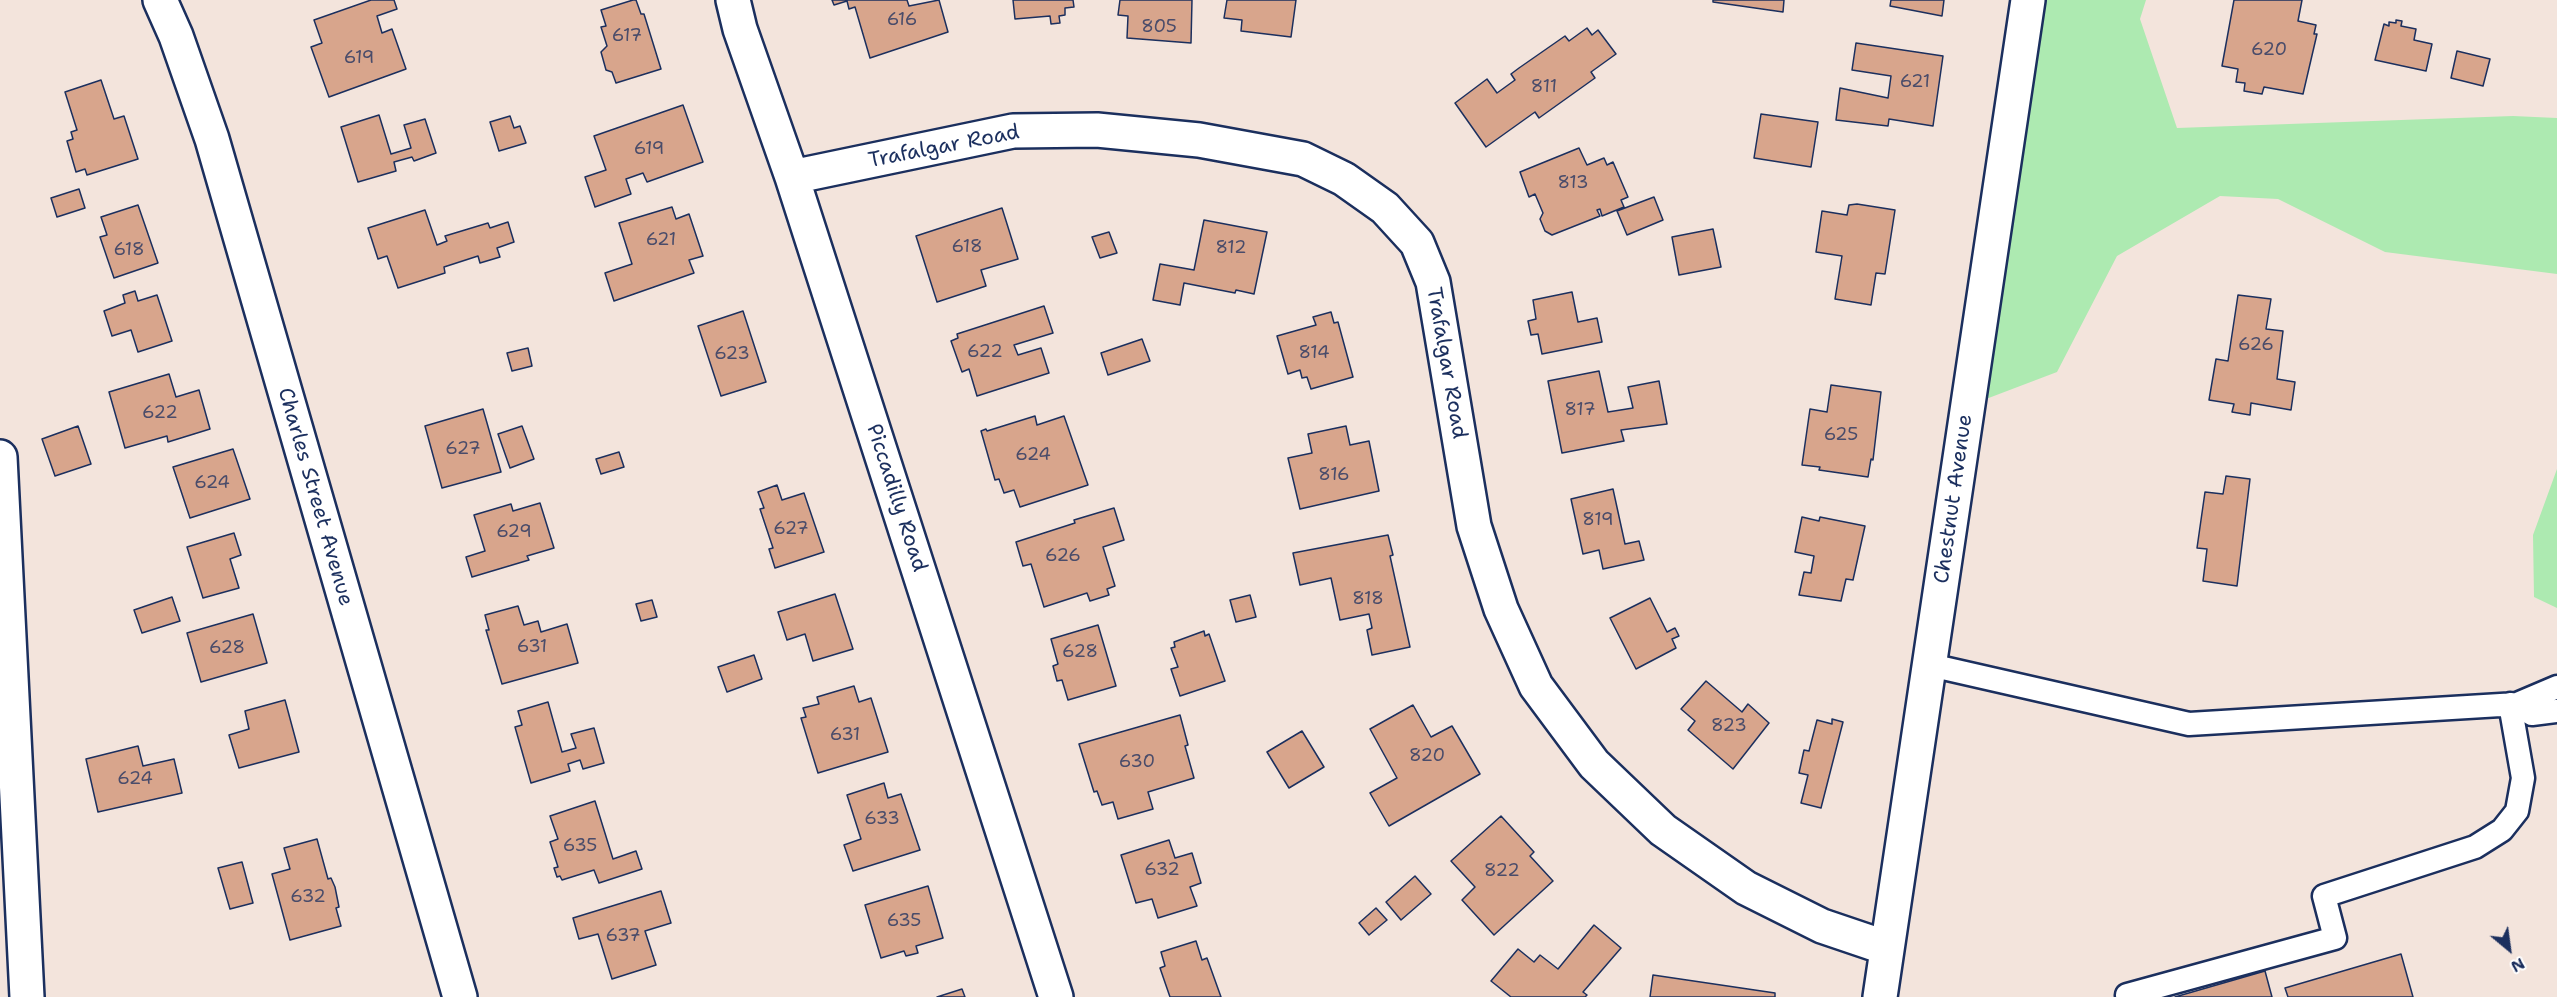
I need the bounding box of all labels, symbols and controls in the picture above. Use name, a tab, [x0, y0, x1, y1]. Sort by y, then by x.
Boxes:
house number: 616	[887, 9, 917, 31]
house number: 805	[1141, 16, 1177, 38]
house number: 617	[612, 25, 642, 47]
house number: 620	[2251, 39, 2287, 61]
house number: 619	[344, 47, 374, 69]
house number: 621	[1900, 71, 1930, 93]
house number: 811	[1531, 76, 1557, 98]
street label: Trafalgar Road	[866, 120, 1022, 174]
house number: 619	[634, 138, 664, 160]
house number: 813	[1557, 172, 1589, 194]
house number: 621	[646, 229, 676, 251]
house number: 618	[951, 236, 983, 258]
house number: 812	[1215, 237, 1247, 259]
house number: 618	[113, 239, 145, 261]
street label: Trafalgar Road	[1420, 285, 1472, 441]
house number: 626	[2238, 334, 2274, 356]
house number: 622	[967, 341, 1003, 363]
house number: 814	[1298, 342, 1330, 364]
house number: 623	[714, 343, 750, 365]
street label: Charles Street Avenue	[272, 385, 358, 609]
house number: 817	[1564, 399, 1596, 421]
house number: 622	[142, 402, 178, 424]
street label: Chestnut Avenue	[1930, 413, 1978, 585]
street label: Piccadilly Road	[860, 421, 932, 575]
house number: 625	[1824, 424, 1858, 446]
house number: 627	[445, 438, 481, 460]
house number: 624	[1015, 444, 1051, 466]
house number: 816	[1318, 464, 1350, 486]
house number: 624	[194, 472, 230, 494]
house number: 819	[1582, 509, 1614, 531]
house number: 627	[773, 518, 809, 540]
house number: 629	[496, 521, 532, 543]
house number: 626	[1045, 545, 1081, 567]
house number: 818	[1352, 588, 1384, 610]
house number: 631	[517, 636, 547, 658]
house number: 628	[209, 637, 245, 659]
house number: 628	[1062, 641, 1098, 663]
house number: 823	[1711, 715, 1747, 737]
house number: 631	[830, 724, 860, 746]
house number: 820	[1409, 745, 1445, 767]
house number: 630	[1119, 751, 1155, 773]
house number: 624	[117, 768, 153, 790]
house number: 633	[864, 808, 900, 830]
house number: 635	[563, 835, 597, 857]
house number: 632	[1144, 859, 1180, 881]
house number: 822	[1484, 860, 1520, 882]
house number: 632	[290, 886, 326, 908]
house number: 635	[887, 910, 921, 932]
north arrow	[2479, 919, 2539, 979]
house number: 637	[605, 925, 641, 947]
text: N	[2507, 953, 2529, 977]

